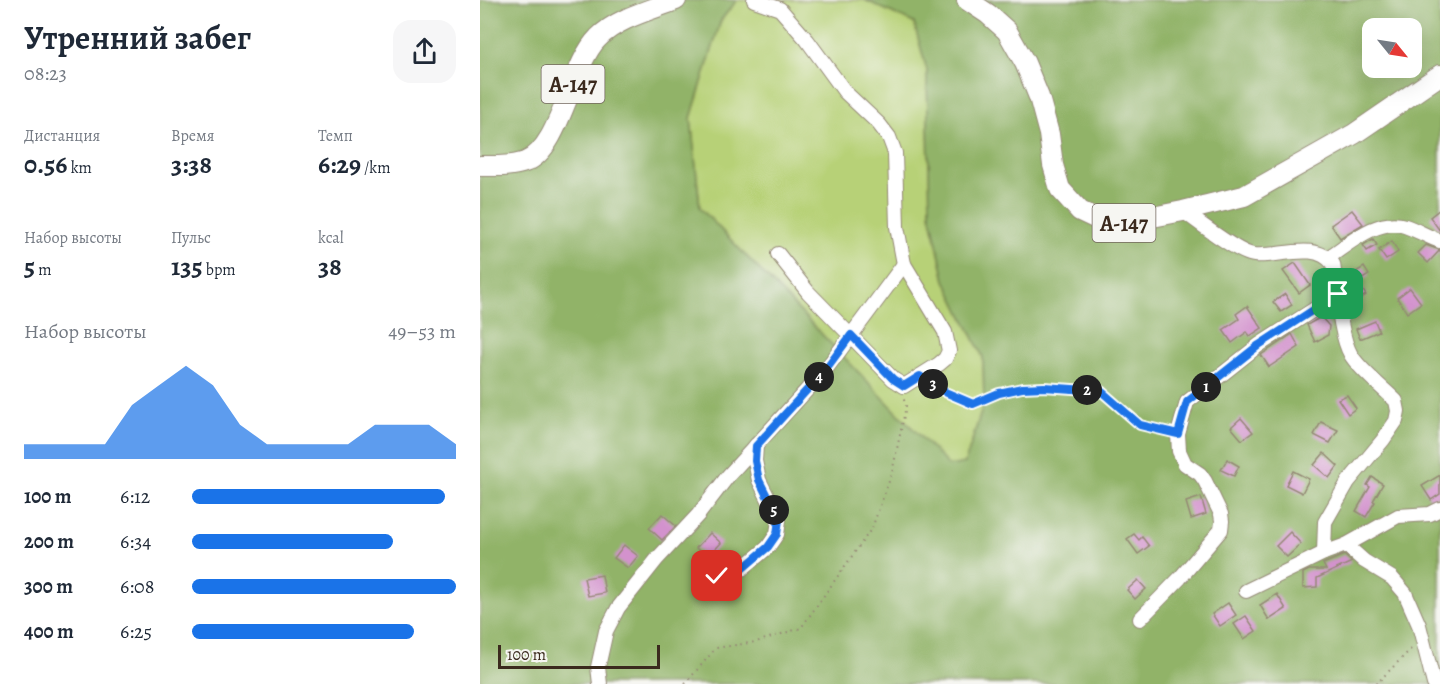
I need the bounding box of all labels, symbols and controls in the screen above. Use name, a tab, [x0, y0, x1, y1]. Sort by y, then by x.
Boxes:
text: Утренний забег	[24, 15, 251, 60]
north arrow	[1362, 18, 1422, 78]
map controls	[1362, 18, 1422, 78]
button: share	[393, 20, 456, 83]
text: 08:23	[24, 60, 67, 87]
road number: А-147	[542, 65, 604, 103]
text: Дистанция	[24, 125, 100, 147]
text: Время	[171, 125, 215, 147]
text: Темп	[318, 125, 353, 147]
text: 0.56	[24, 147, 67, 182]
text: 3:38	[171, 147, 212, 182]
text: 6:29	[318, 147, 361, 182]
text: km	[67, 157, 92, 179]
text: /km	[361, 157, 391, 179]
road number: А-147	[1092, 204, 1156, 242]
text: Набор высоты	[24, 227, 122, 249]
text: Пульс	[171, 227, 211, 249]
text: kcal	[318, 227, 344, 249]
text: 5	[24, 249, 35, 284]
text: 135	[171, 249, 203, 284]
text: 38	[318, 249, 342, 284]
text: m	[35, 259, 52, 281]
text: bpm	[203, 259, 236, 281]
pin	[1312, 268, 1363, 319]
icon: arrive	[1321, 277, 1354, 310]
text: Набор высоты	[24, 318, 147, 345]
text: 49–53 m	[388, 318, 456, 345]
pin: 4	[804, 362, 834, 392]
text: 4	[815, 366, 823, 388]
pin: 3	[918, 369, 948, 399]
pin: 1	[1191, 372, 1221, 402]
text: 3	[930, 373, 936, 395]
pin: 2	[1072, 375, 1102, 405]
text: 1	[1203, 376, 1209, 398]
text: 2	[1083, 379, 1091, 401]
text: 100 m	[24, 483, 72, 510]
text: 6:12	[120, 483, 150, 510]
pin: 5	[759, 495, 789, 525]
text: 5	[771, 499, 777, 521]
text: 200 m	[24, 528, 74, 555]
text: 6:34	[120, 528, 151, 555]
pin	[691, 550, 742, 601]
icon: check	[700, 559, 733, 592]
text: 300 m	[24, 573, 73, 600]
text: 6:08	[120, 573, 154, 600]
text: 400 m	[24, 618, 74, 645]
text: 6:25	[120, 618, 152, 645]
scale bar	[498, 642, 660, 670]
text: 100 m	[507, 644, 546, 666]

